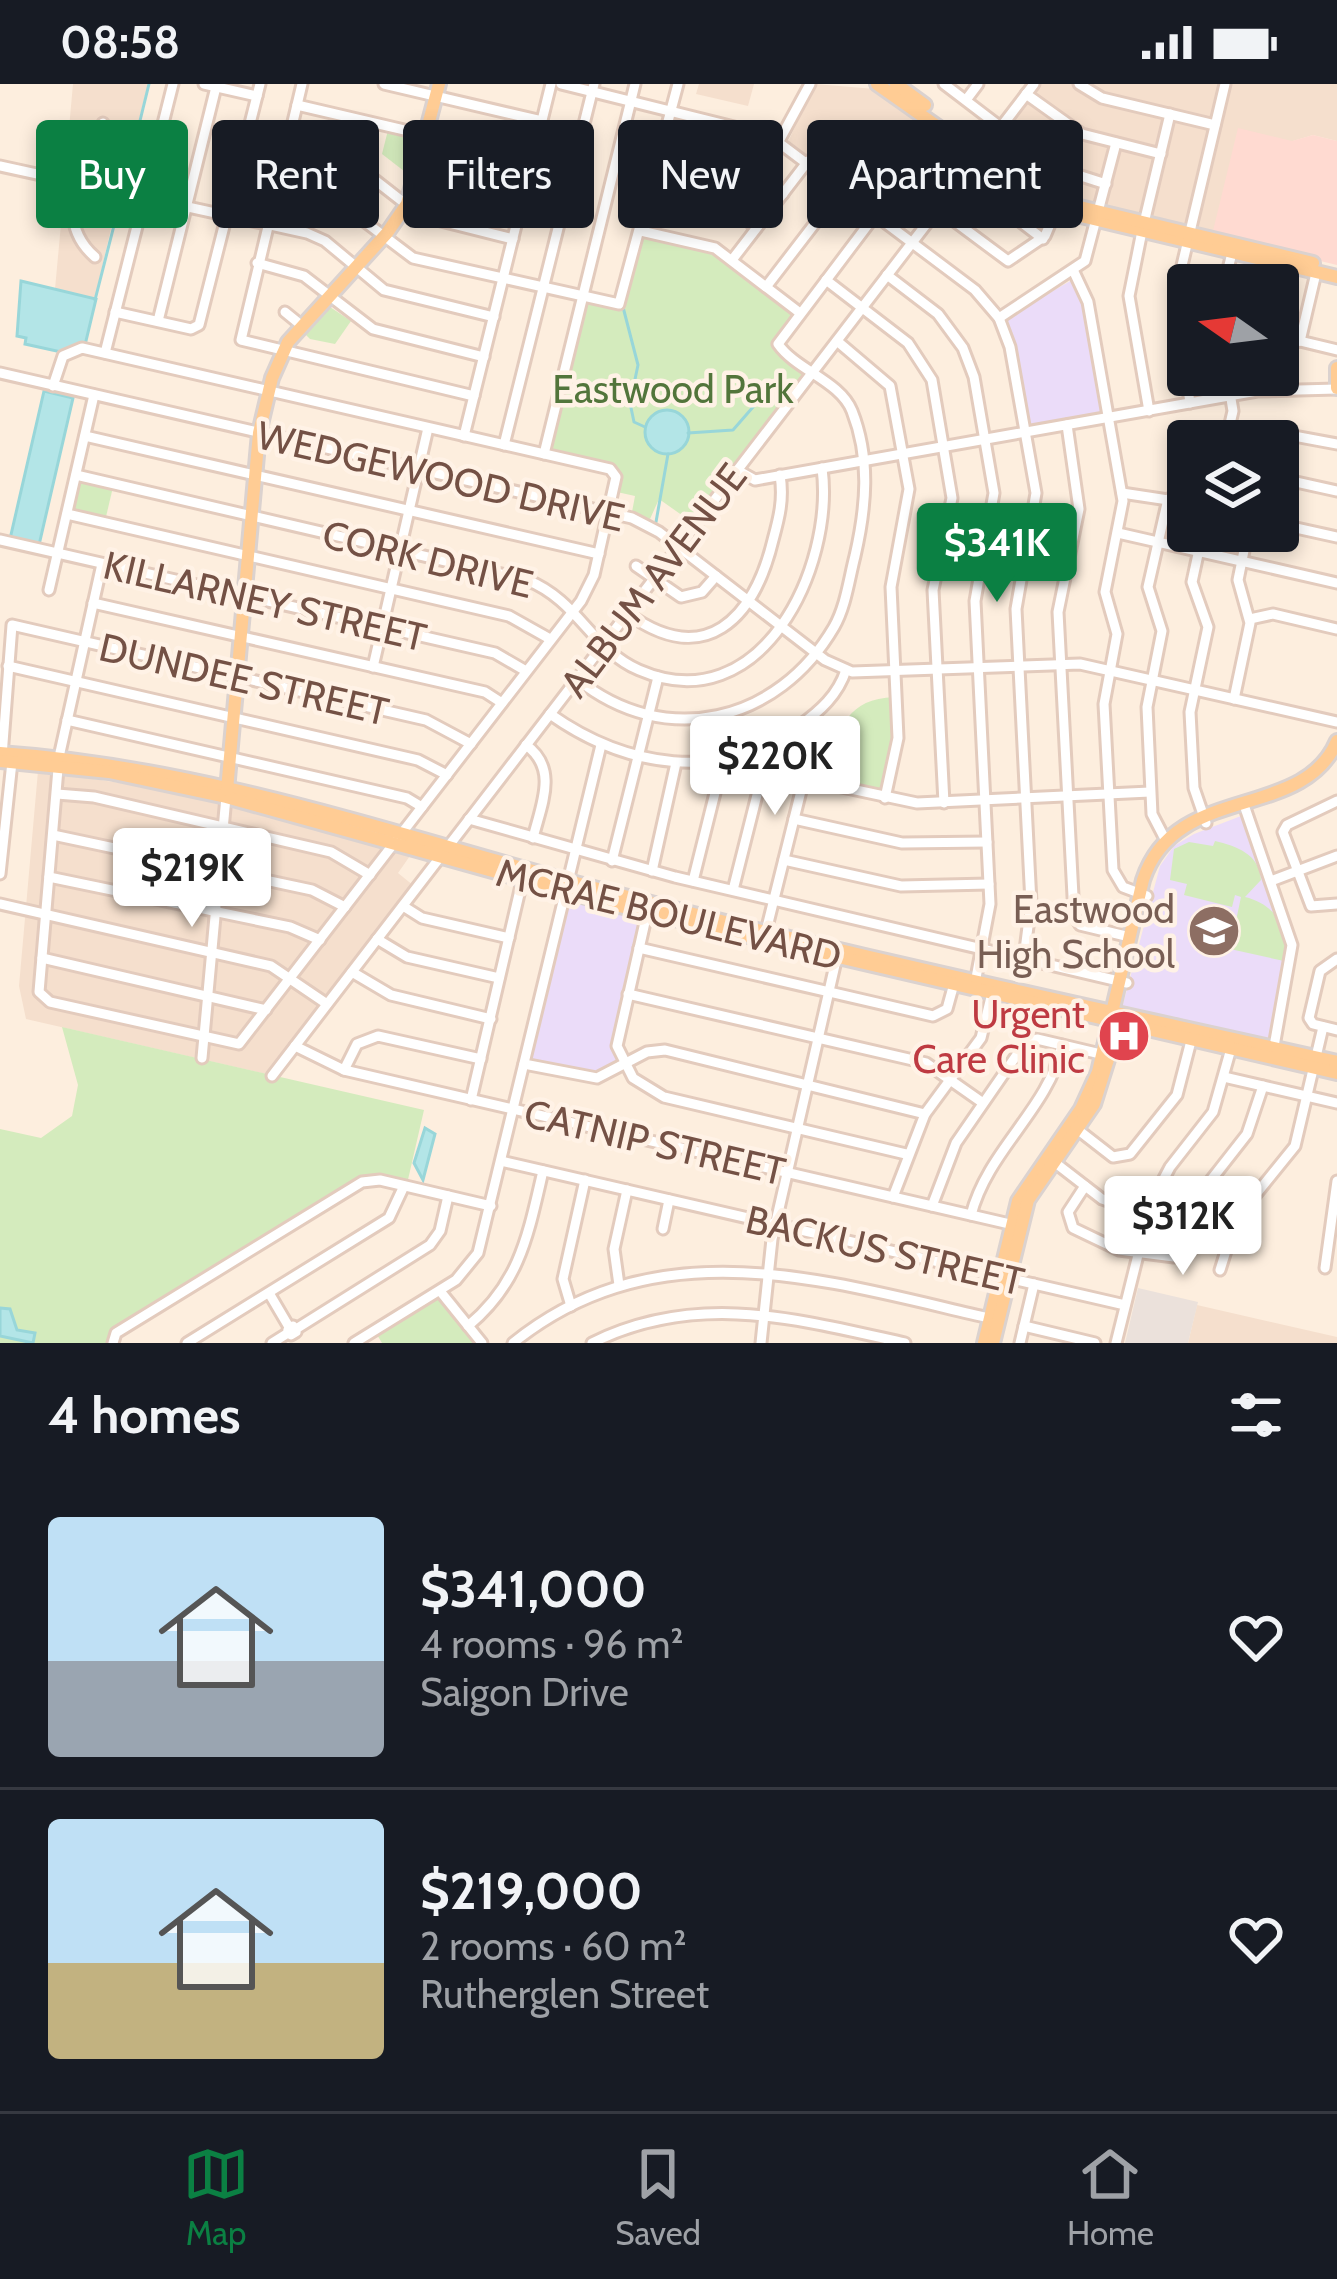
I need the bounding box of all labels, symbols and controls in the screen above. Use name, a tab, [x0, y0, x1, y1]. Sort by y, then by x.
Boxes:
text: 08:58	[60, 15, 180, 69]
chip: Buy	[36, 120, 188, 228]
chip: Rent	[212, 120, 379, 228]
chip: Filters	[403, 120, 594, 228]
chip: New	[618, 120, 783, 228]
chip: Apartment	[807, 120, 1083, 228]
north arrow	[1167, 264, 1299, 396]
map controls	[1167, 264, 1299, 552]
park label: Eastwood Park	[552, 365, 794, 413]
street label: WEDGEWOOD DRIVE	[253, 410, 629, 542]
button: layers	[1167, 420, 1299, 552]
street label: ALBUM AVENUE	[550, 454, 756, 706]
pin: $341K	[913, 503, 1081, 605]
street label: CORK DRIVE	[318, 510, 538, 608]
text: $341K	[944, 518, 1050, 566]
street label: KILLARNEY STREET	[99, 541, 431, 662]
street label: DUNDEE STREET	[95, 622, 394, 736]
pin: $220K	[691, 716, 859, 818]
text: $220K	[717, 731, 833, 779]
pin: $219K	[108, 828, 276, 930]
text: $219K	[140, 843, 244, 891]
street label: MCRAE BOULEVARD	[492, 848, 846, 980]
place label: Eastwood High School	[976, 885, 1175, 978]
school or university icon: Eastwood High School	[1186, 903, 1242, 959]
place label: Urgent Care Clinic	[912, 990, 1085, 1083]
hospital icon: Urgent Care Clinic	[1096, 1008, 1152, 1064]
street label: CATNIP STREET	[520, 1089, 790, 1195]
pin: $312K	[1099, 1176, 1267, 1278]
text: $312K	[1131, 1191, 1235, 1239]
street label: BACKUS STREET	[741, 1195, 1029, 1305]
icon: filters	[1223, 1382, 1289, 1448]
text: 4 homes	[48, 1384, 240, 1446]
text: $341,000	[420, 1558, 647, 1620]
icon: home	[144, 1565, 288, 1709]
icon: heart	[1223, 1604, 1289, 1670]
text: 4 rooms · 96 m²	[420, 1620, 683, 1668]
text: Saigon Drive	[420, 1668, 629, 1716]
text: $219,000	[420, 1860, 643, 1922]
icon: home	[144, 1867, 288, 2011]
icon: heart	[1223, 1906, 1289, 1972]
text: 2 rooms · 60 m²	[420, 1922, 686, 1970]
text: Rutherglen Street	[420, 1970, 709, 2018]
tab: Map	[183, 2141, 249, 2253]
tab: Saved	[615, 2141, 701, 2253]
tab: Home	[1067, 2141, 1154, 2253]

